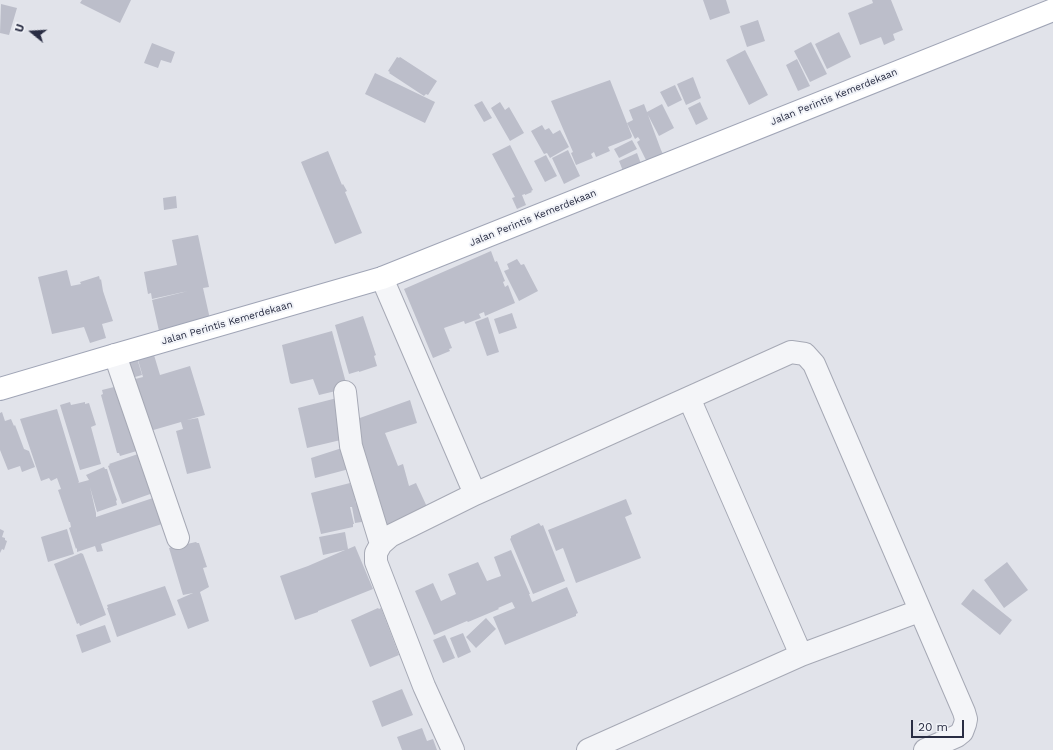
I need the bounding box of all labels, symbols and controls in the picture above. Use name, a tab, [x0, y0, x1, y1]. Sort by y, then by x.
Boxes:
north arrow	[12, 12, 52, 52]
text: U	[13, 22, 28, 34]
street label: Jalan Perintis Kemerdekaan	[769, 66, 899, 128]
street label: Jalan Perintis Kemerdekaan	[468, 187, 598, 249]
street label: Jalan Perintis Kemerdekaan	[160, 299, 294, 347]
scale bar	[913, 712, 966, 738]
text: 20 m	[918, 720, 948, 734]

